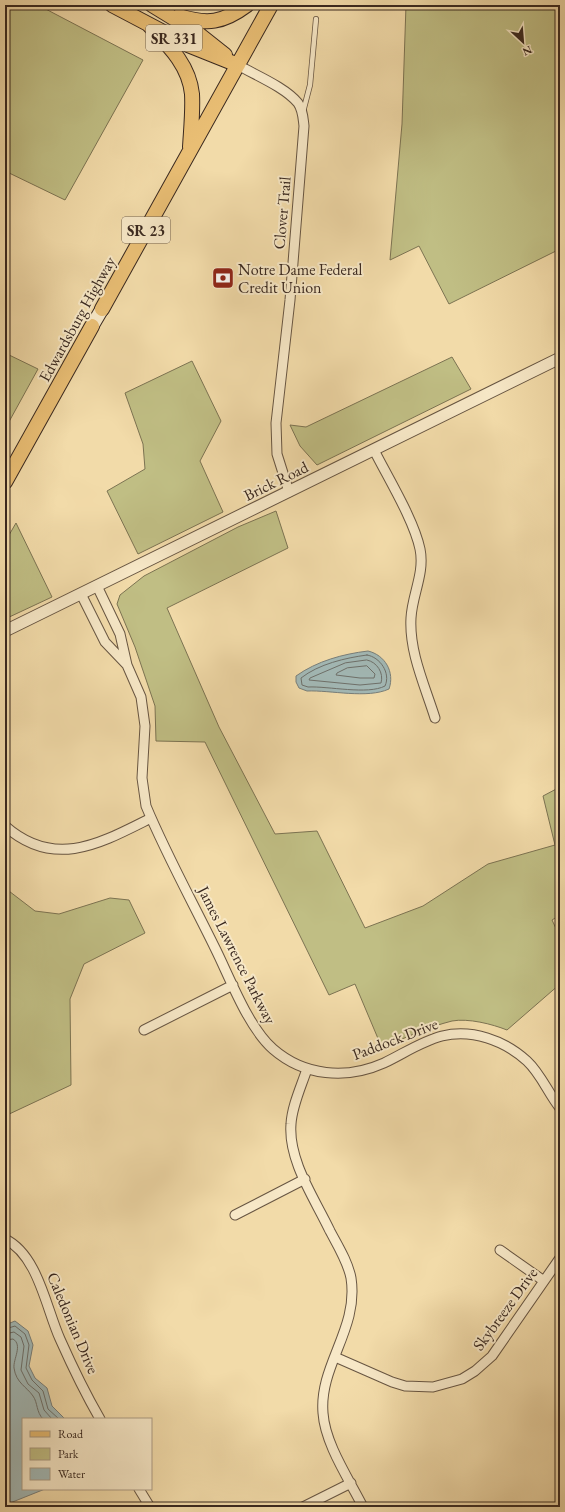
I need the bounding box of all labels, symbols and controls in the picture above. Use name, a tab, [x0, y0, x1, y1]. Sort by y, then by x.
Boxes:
north arrow	[503, 22, 543, 62]
road number: SR 331	[146, 25, 202, 51]
text: N	[520, 43, 534, 59]
street label: Clover Trail	[268, 176, 296, 250]
road number: SR 23	[122, 217, 170, 243]
street label: Edwardsburg Highway	[34, 252, 121, 385]
place label: Notre Dame Federal Credit Union	[238, 259, 363, 298]
bank icon: Notre Dame Federal Credit Union	[210, 265, 236, 291]
street label: Brick Road	[240, 456, 313, 506]
street label: James Lawrence Parkway	[192, 881, 281, 1028]
street label: Paddock Drive	[349, 1013, 441, 1065]
street label: Skybreeze Drive	[468, 1263, 542, 1355]
street label: Caledonian Drive	[42, 1269, 104, 1377]
legend	[22, 1418, 152, 1490]
text: Road	[58, 1426, 84, 1442]
text: Park	[58, 1446, 79, 1462]
text: Water	[58, 1466, 85, 1482]

